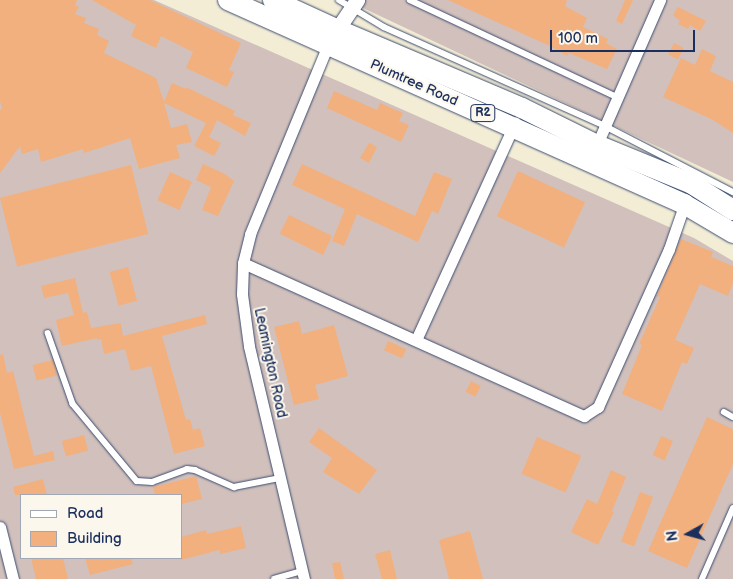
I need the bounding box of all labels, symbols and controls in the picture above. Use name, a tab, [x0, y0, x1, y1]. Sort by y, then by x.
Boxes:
scale bar	[553, 20, 698, 52]
text: 100 m	[558, 29, 598, 48]
street label: Plumtree Road	[367, 56, 461, 110]
road number: R2	[469, 104, 497, 122]
street label: Leamington Road	[250, 306, 290, 420]
legend	[20, 494, 182, 559]
text: Road	[67, 504, 103, 523]
north arrow	[663, 509, 713, 559]
text: Building	[67, 529, 122, 548]
text: N	[664, 530, 682, 542]

